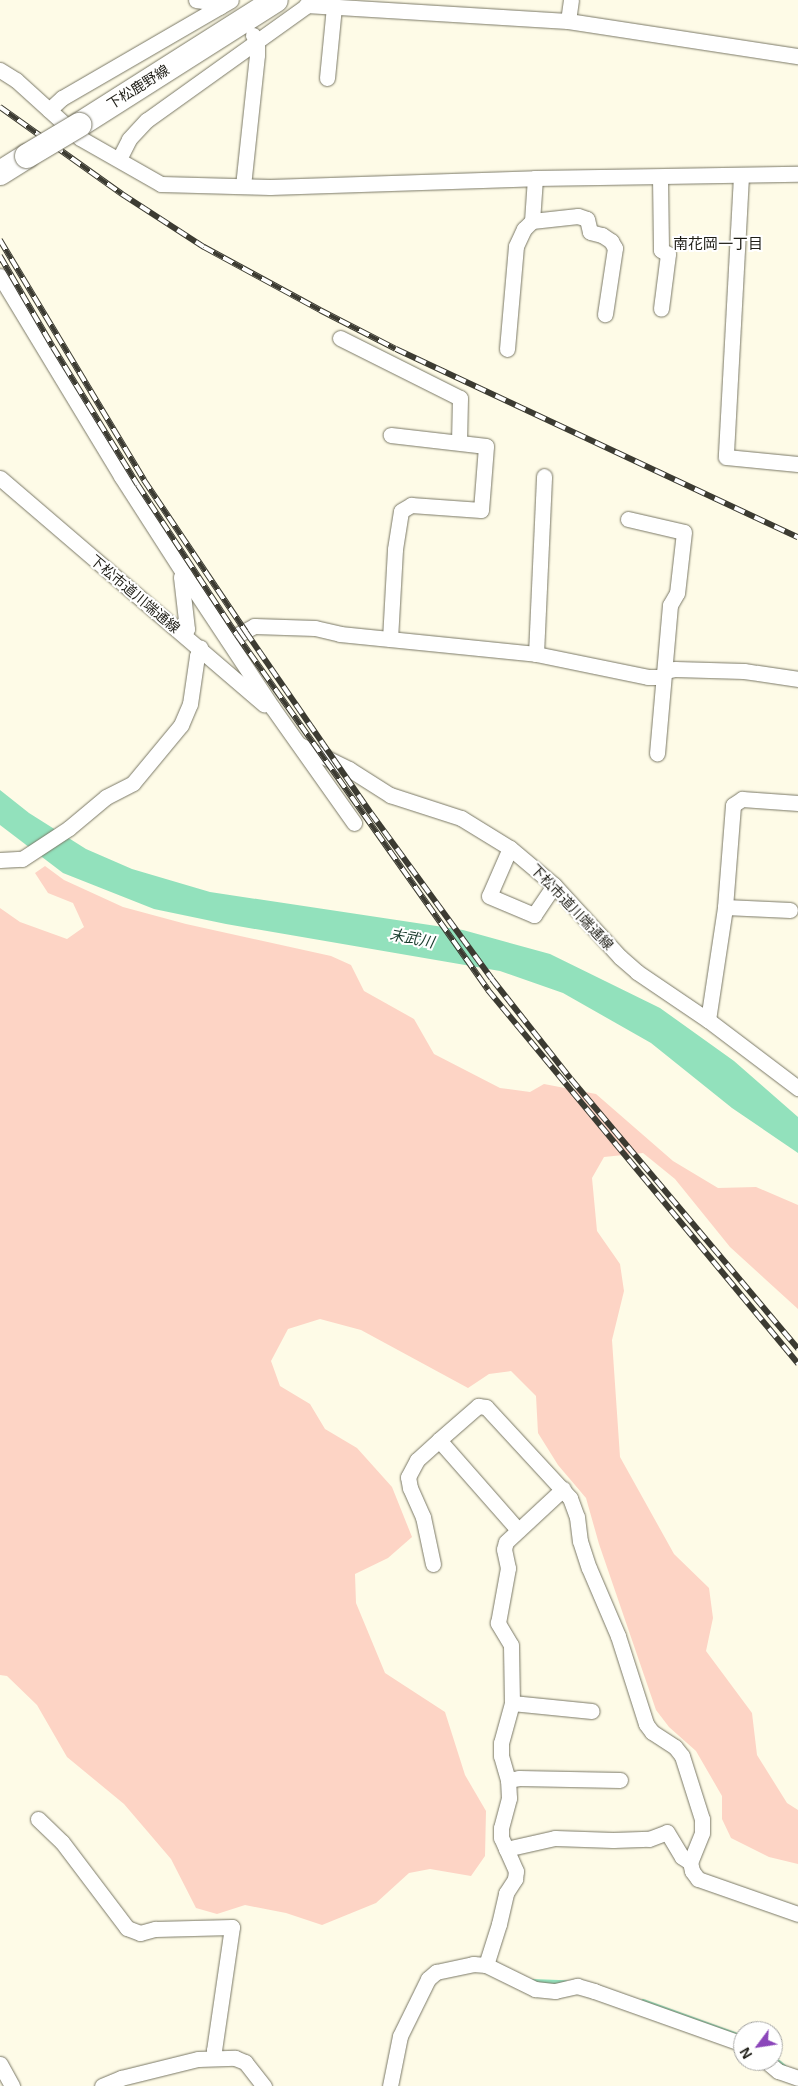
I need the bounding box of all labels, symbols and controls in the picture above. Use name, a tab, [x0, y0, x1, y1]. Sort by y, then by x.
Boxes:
street label: 下松鹿野線	[104, 61, 172, 113]
district label: 南花岡一丁目	[673, 235, 763, 253]
street label: 下松市道川端通線	[87, 552, 183, 636]
street label: 下松市道川端通線	[527, 861, 617, 953]
water label: 末武川	[388, 925, 436, 951]
north arrow	[733, 2021, 783, 2071]
text: N	[737, 2045, 755, 2062]

